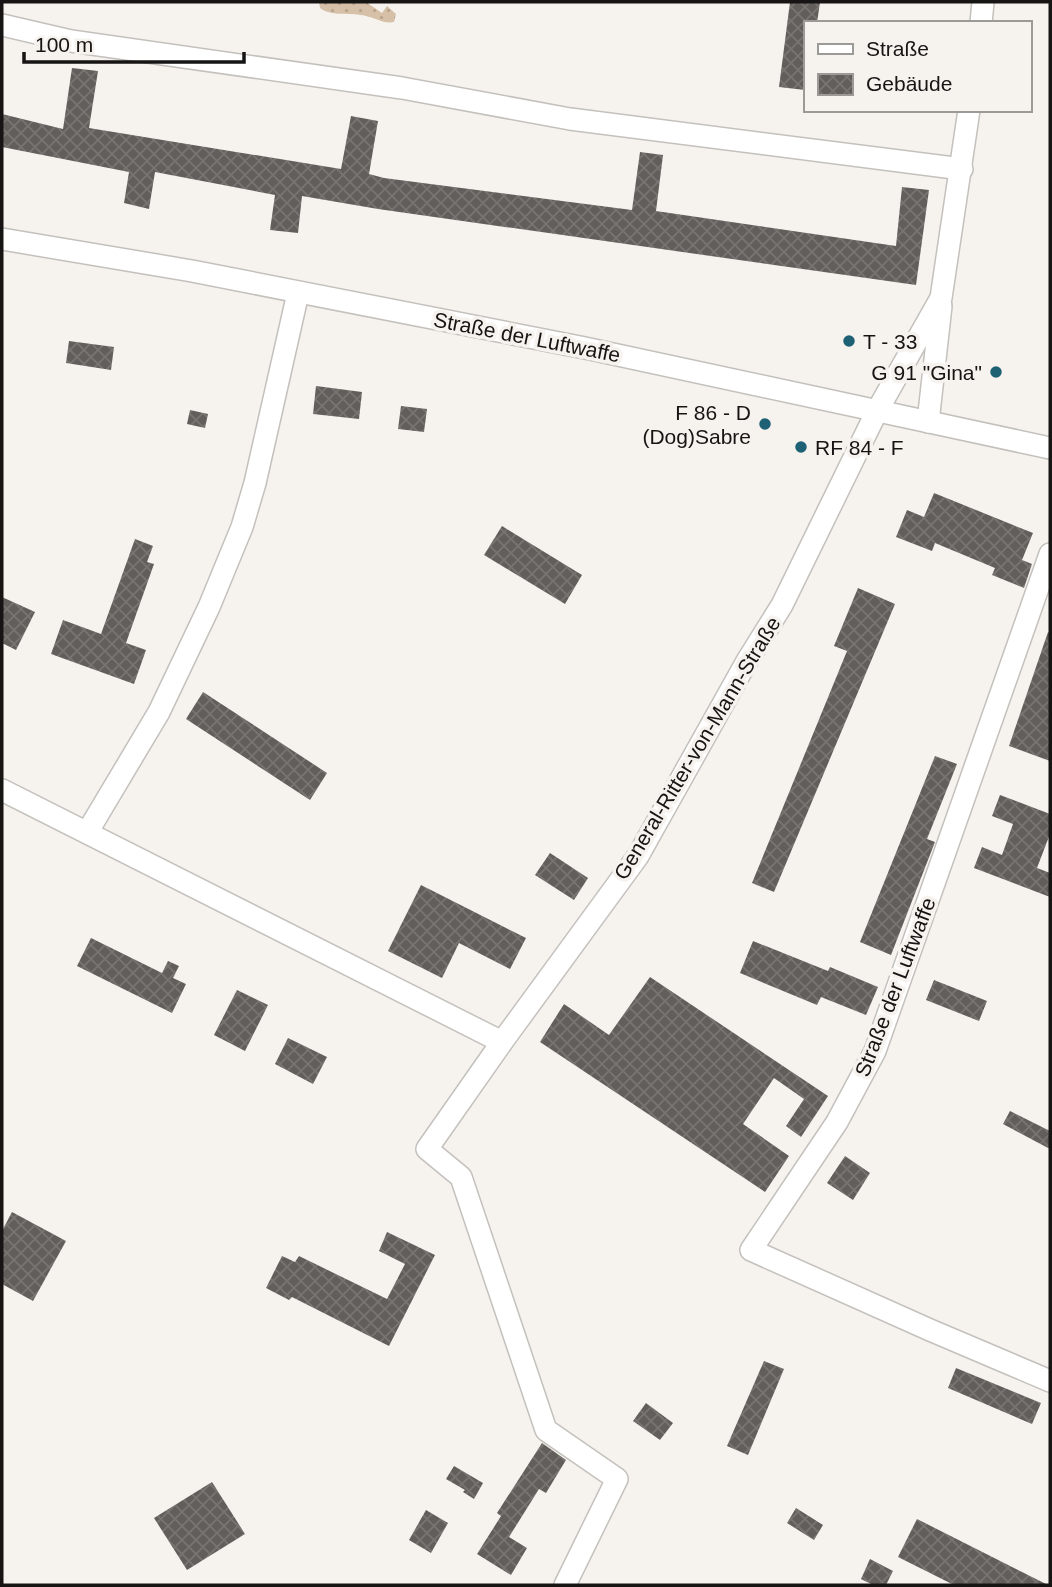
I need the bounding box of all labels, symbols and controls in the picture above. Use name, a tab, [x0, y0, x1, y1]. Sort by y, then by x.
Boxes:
scale bar	[24, 21, 245, 65]
legend	[804, 21, 1031, 112]
text: 100 m	[35, 33, 93, 56]
text: Straße	[866, 37, 929, 60]
text: Gebäude	[866, 72, 952, 95]
street label: Straße der Luftwaffe	[432, 308, 622, 366]
place label: T - 33	[863, 330, 917, 353]
marker: T - 33	[841, 333, 857, 349]
place label: G 91 "Gina"	[871, 361, 982, 384]
marker: G 91 "Gina"	[988, 364, 1004, 380]
place label: F 86 - D (Dog)Sabre	[642, 401, 751, 448]
marker: F 86 - D (Dog)Sabre	[757, 416, 773, 432]
place label: RF 84 - F	[815, 436, 904, 459]
marker: RF 84 - F	[793, 439, 809, 455]
street label: General-Ritter-von-Mann-Straße	[609, 613, 785, 883]
street label: Straße der Luftwaffe	[850, 894, 940, 1080]

